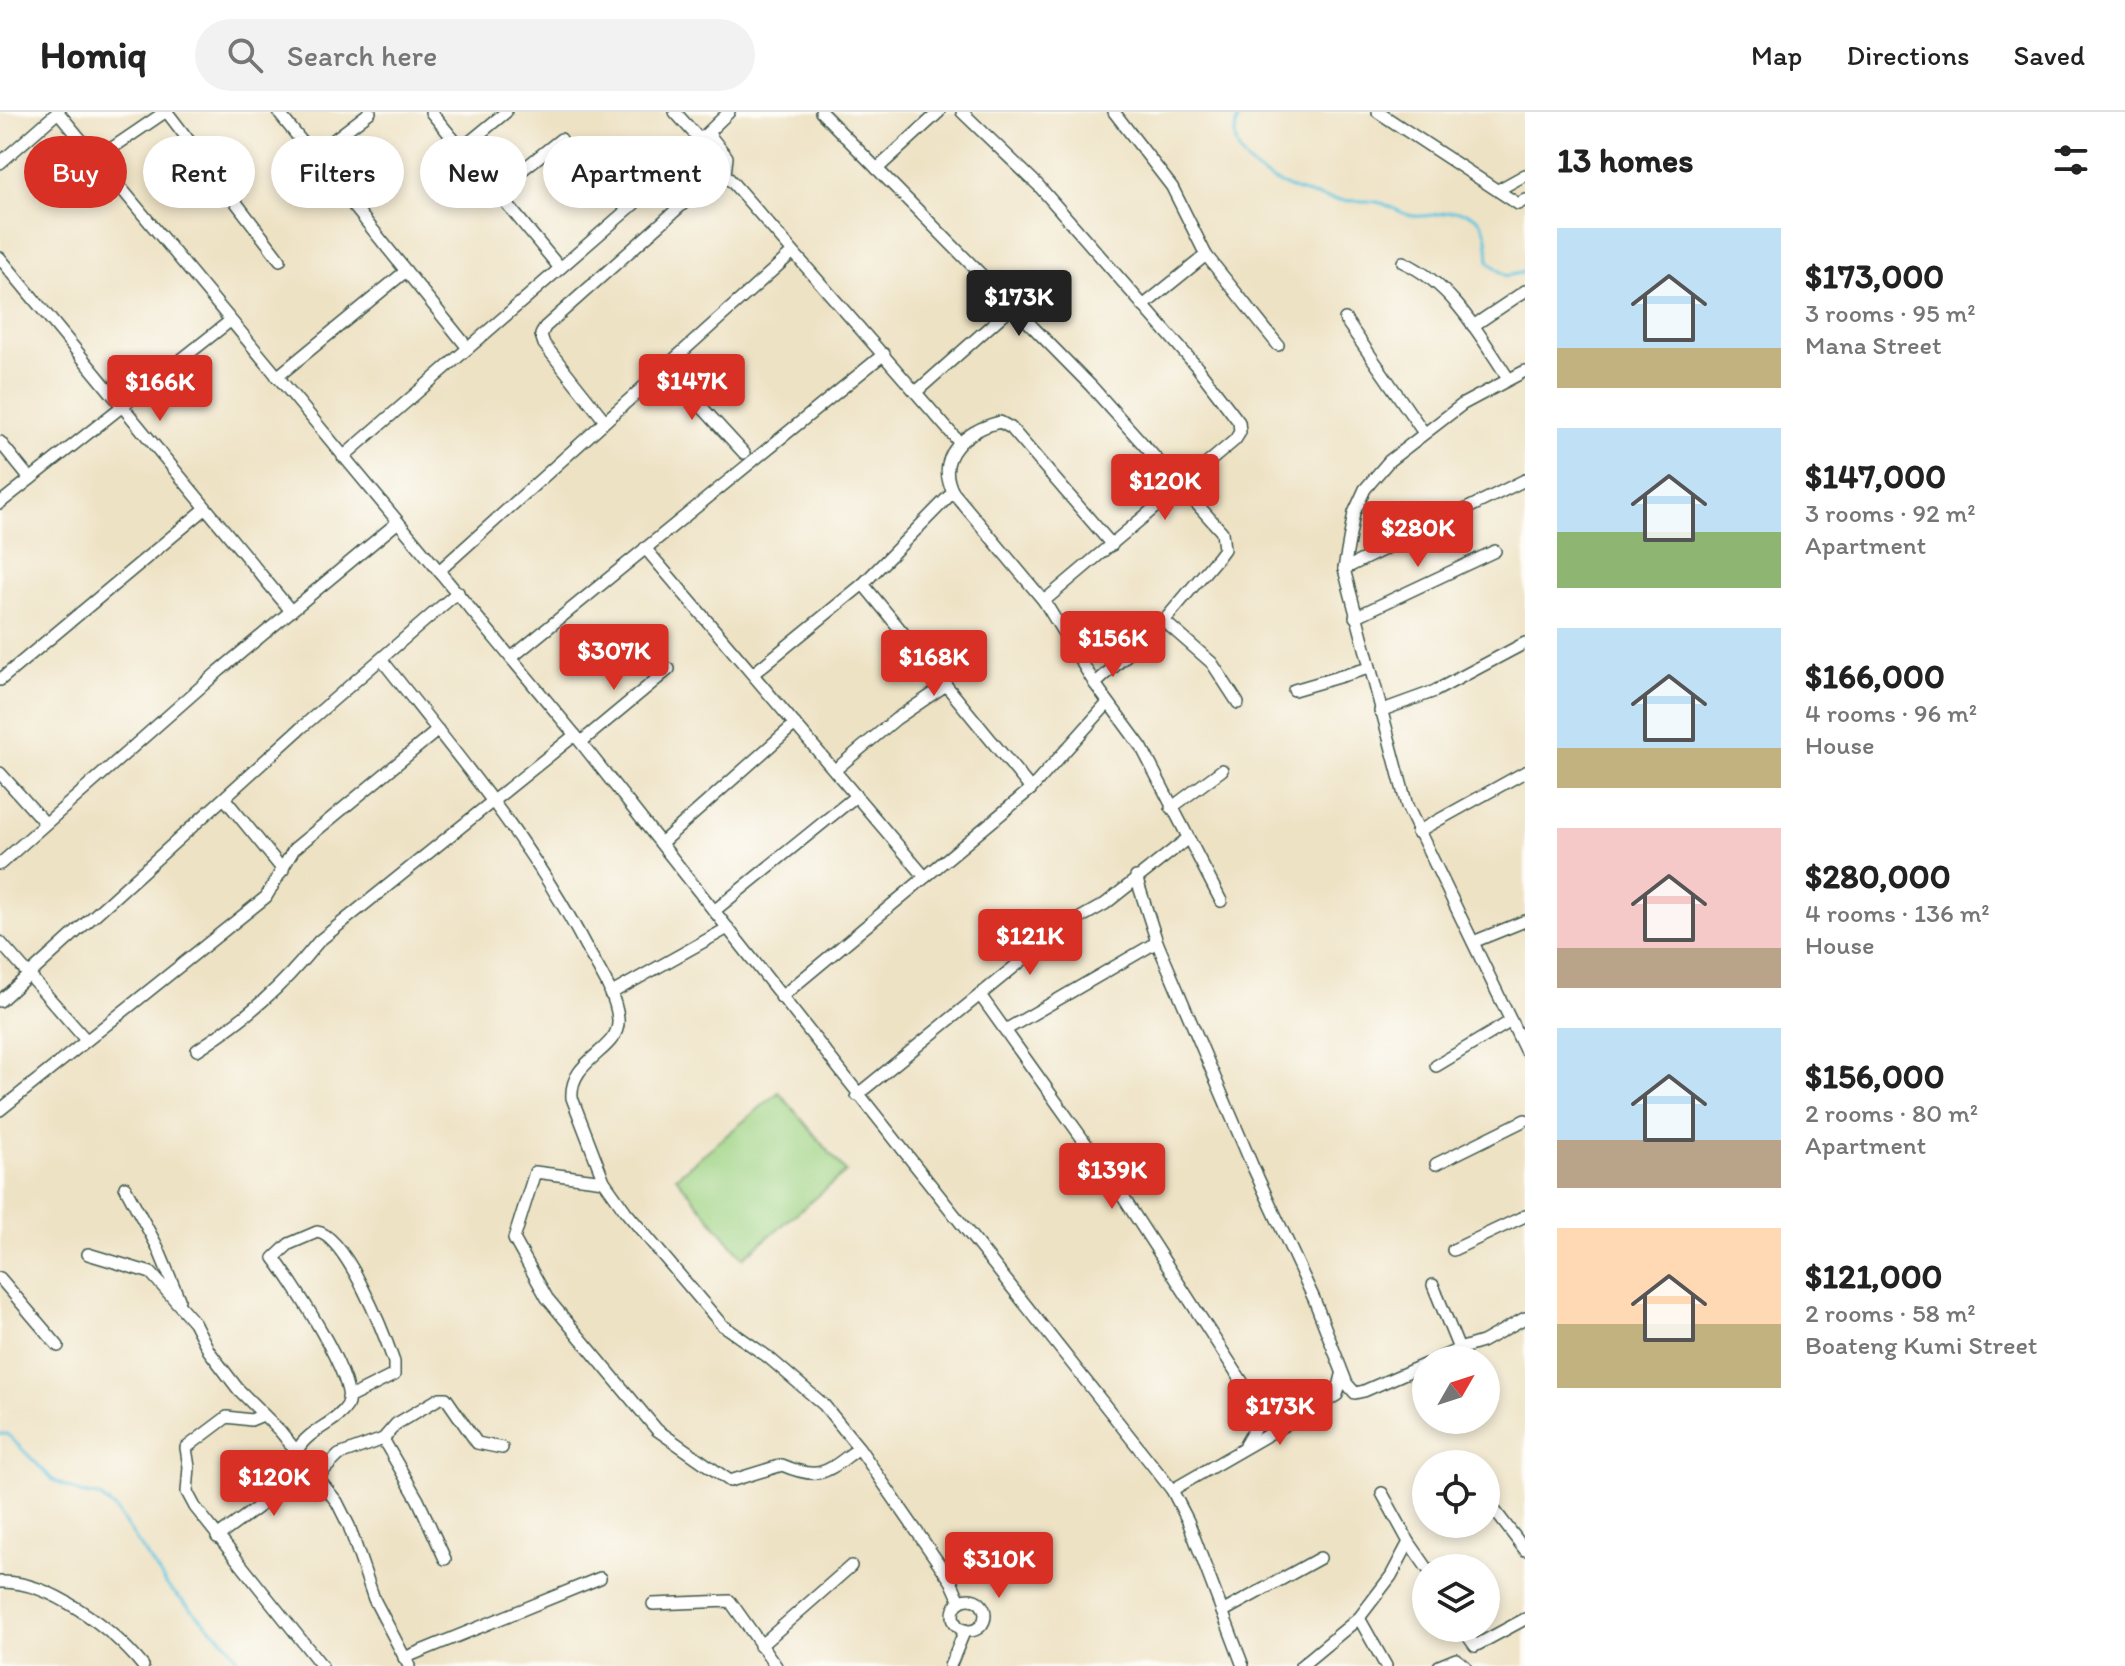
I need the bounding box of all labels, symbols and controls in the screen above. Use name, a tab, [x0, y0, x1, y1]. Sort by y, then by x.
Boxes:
search box	[195, 19, 755, 91]
text: Homiq	[40, 32, 147, 78]
icon: search	[223, 33, 267, 77]
text: Search here	[287, 37, 437, 74]
text: Map	[1751, 38, 1802, 72]
text: Directions	[1846, 38, 1970, 72]
text: Saved	[2014, 38, 2085, 72]
chip: Buy	[24, 136, 127, 208]
chip: Rent	[143, 136, 255, 208]
chip: Filters	[271, 136, 404, 208]
chip: New	[420, 136, 527, 208]
chip: Apartment	[543, 136, 730, 208]
icon: filters	[2049, 138, 2093, 182]
text: 13 homes	[1557, 140, 1693, 181]
text: $173,000	[1805, 256, 1944, 297]
icon: home	[1621, 260, 1717, 356]
pin: $173K	[963, 270, 1075, 338]
text: $173K	[985, 280, 1053, 312]
text: 3 rooms · 95 m²	[1805, 297, 1976, 329]
text: Mana Street	[1805, 329, 1942, 361]
pin: $147K	[636, 354, 748, 422]
pin: $166K	[104, 355, 216, 423]
text: $147K	[657, 364, 727, 396]
text: $166K	[125, 365, 195, 397]
pin: $120K	[1109, 454, 1221, 522]
text: $147,000	[1805, 456, 1946, 497]
icon: home	[1621, 460, 1717, 556]
text: $120K	[1129, 464, 1201, 496]
text: 3 rooms · 92 m²	[1805, 497, 1976, 529]
pin: $280K	[1362, 501, 1474, 569]
text: $280K	[1381, 511, 1455, 543]
text: Apartment	[1805, 529, 1926, 561]
pin: $156K	[1057, 611, 1169, 679]
text: $156K	[1078, 621, 1148, 653]
pin: $307K	[558, 624, 670, 692]
pin: $168K	[878, 630, 990, 698]
text: $307K	[578, 634, 650, 666]
text: $168K	[899, 640, 969, 672]
text: $166,000	[1805, 656, 1945, 697]
icon: home	[1621, 660, 1717, 756]
text: 4 rooms · 96 m²	[1805, 697, 1977, 729]
text: House	[1805, 729, 1875, 761]
text: $280,000	[1805, 856, 1951, 897]
icon: home	[1621, 860, 1717, 956]
text: 4 rooms · 136 m²	[1805, 897, 1990, 929]
pin: $121K	[974, 909, 1086, 977]
text: $121K	[996, 919, 1064, 951]
text: House	[1805, 929, 1875, 961]
text: $156,000	[1805, 1056, 1945, 1097]
icon: home	[1621, 1060, 1717, 1156]
text: 2 rooms · 80 m²	[1805, 1097, 1978, 1129]
text: Apartment	[1805, 1129, 1926, 1161]
pin: $139K	[1056, 1143, 1168, 1211]
text: $139K	[1077, 1153, 1147, 1185]
text: $121,000	[1805, 1256, 1943, 1297]
icon: home	[1621, 1260, 1717, 1356]
text: 2 rooms · 58 m²	[1805, 1297, 1976, 1329]
text: Boateng Kumi Street	[1805, 1329, 2038, 1361]
north arrow	[1412, 1346, 1500, 1434]
map controls	[1412, 1346, 1500, 1642]
pin: $173K	[1224, 1379, 1336, 1447]
text: $173K	[1246, 1389, 1314, 1421]
pin: $120K	[218, 1450, 330, 1518]
button: locate	[1412, 1450, 1500, 1538]
text: $120K	[238, 1460, 310, 1492]
pin: $310K	[943, 1532, 1055, 1600]
text: $310K	[963, 1542, 1035, 1574]
button: layers	[1412, 1554, 1500, 1642]

